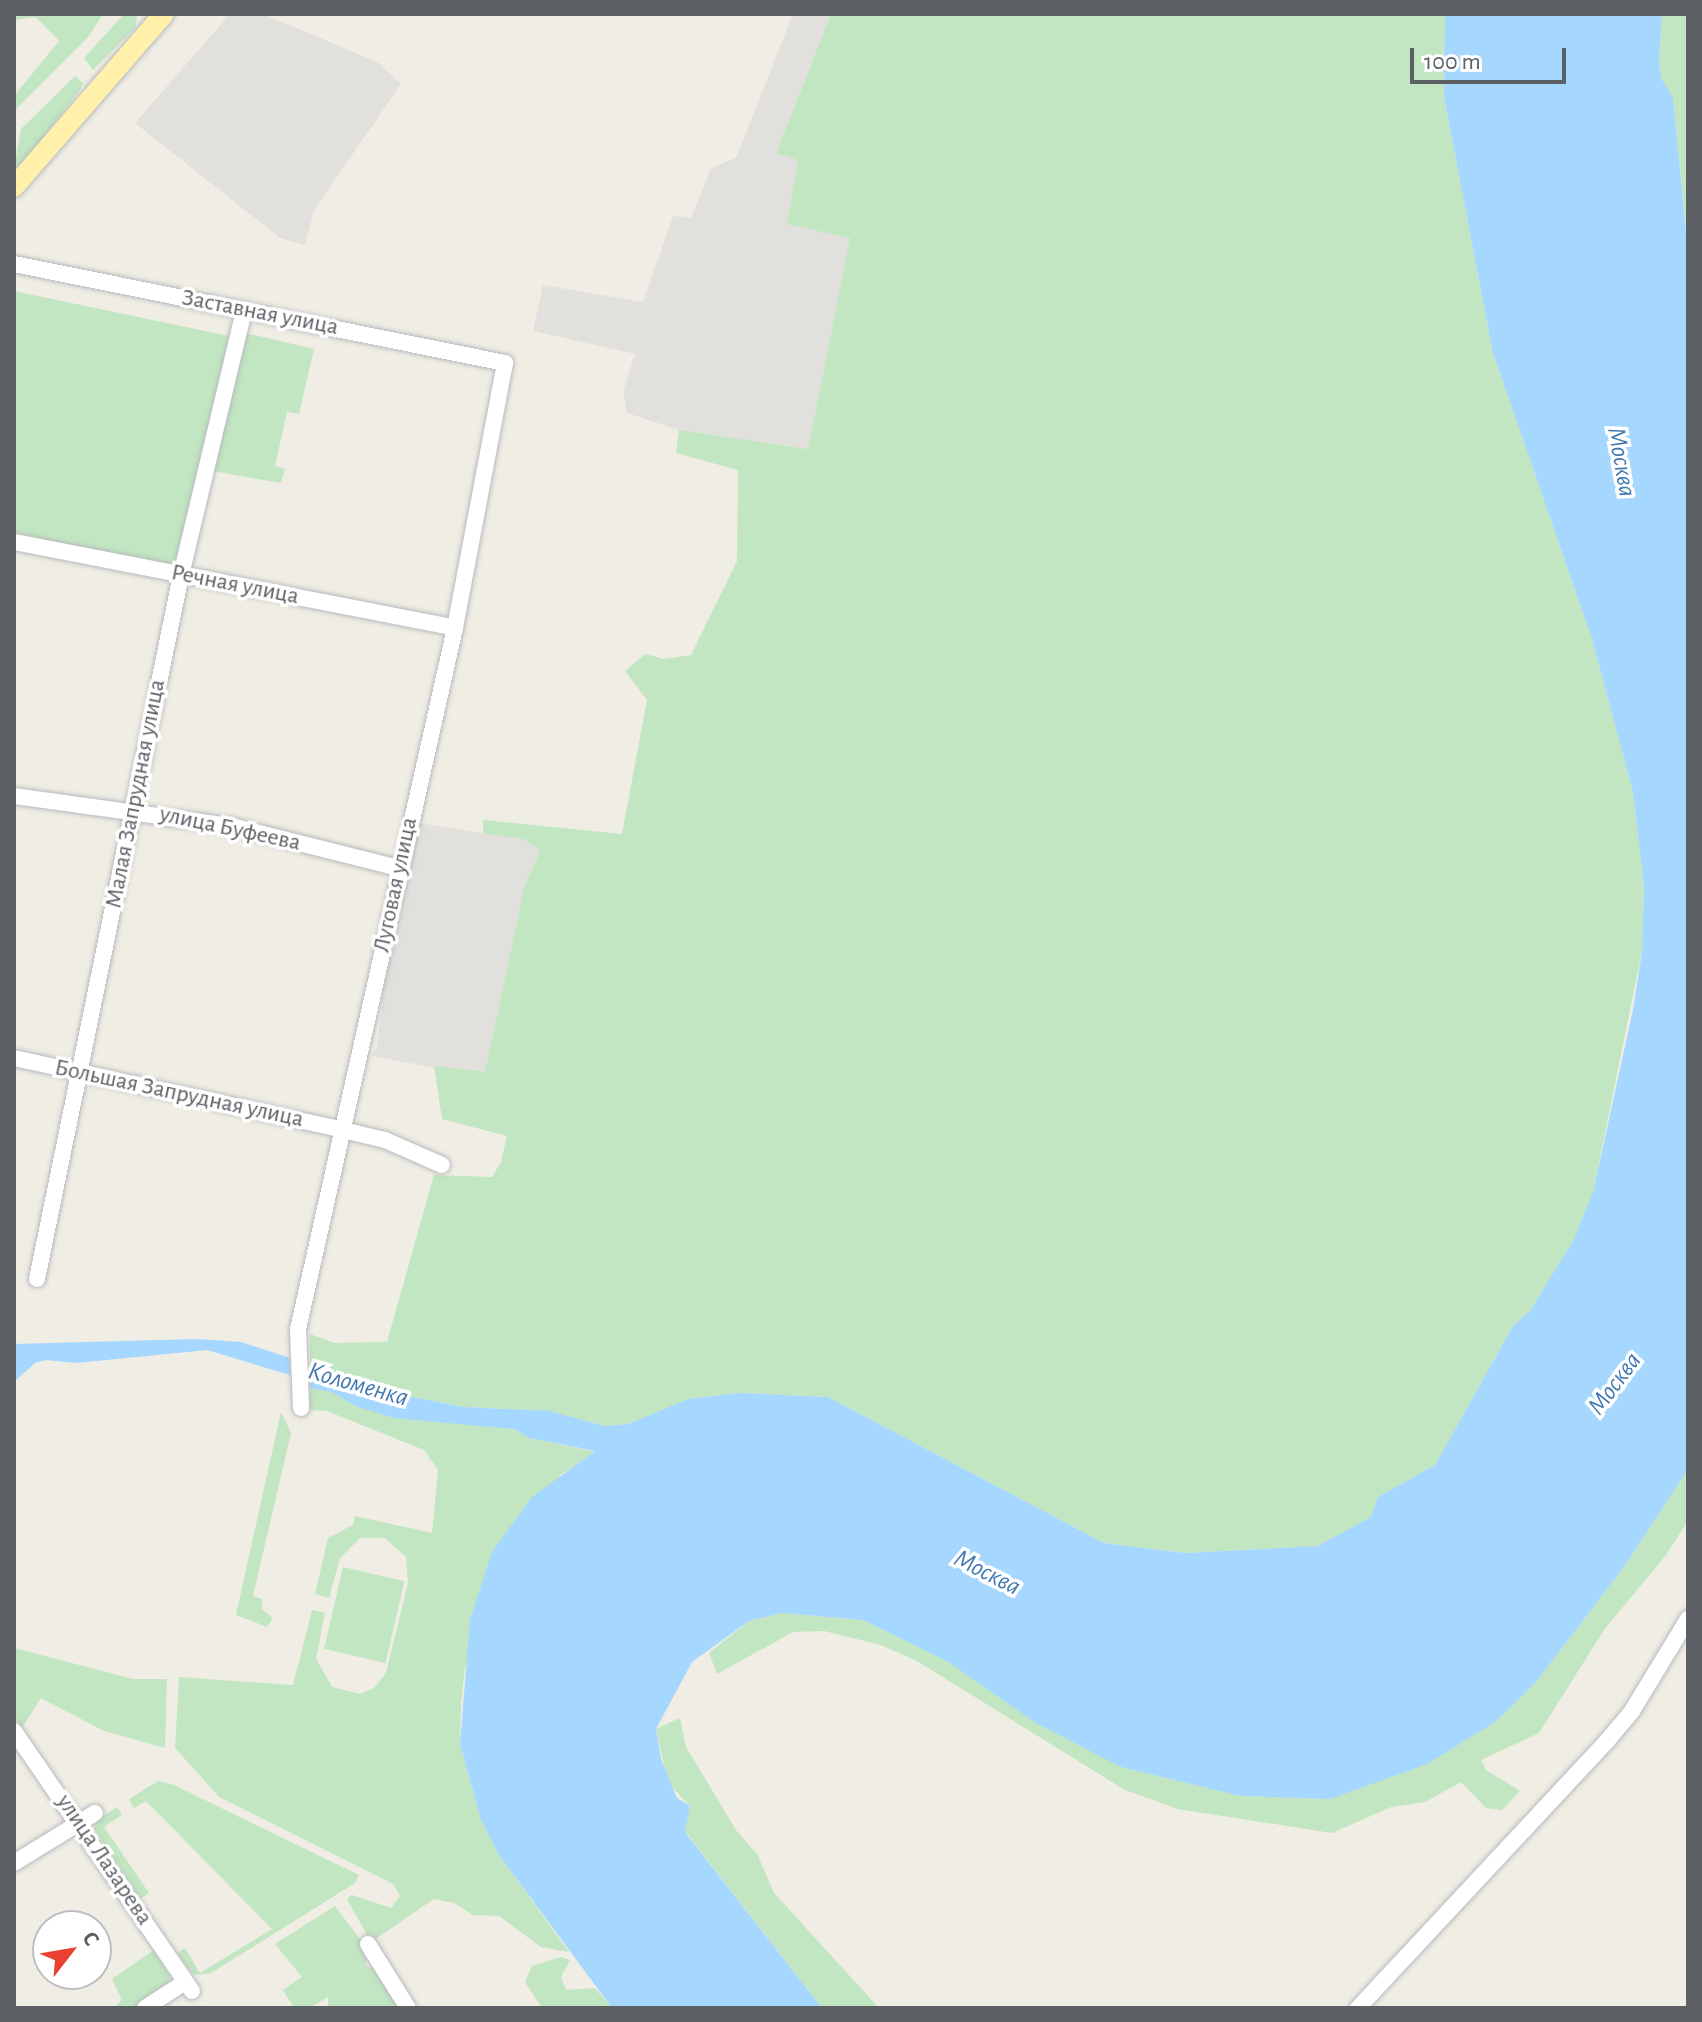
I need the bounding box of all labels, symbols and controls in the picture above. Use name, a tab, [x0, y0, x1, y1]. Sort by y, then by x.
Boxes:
scale bar	[1414, 32, 1570, 82]
text: 100 m	[1424, 50, 1481, 74]
street label: Заставная улица	[179, 284, 341, 342]
water label: Москва	[1600, 425, 1642, 499]
street label: Речная улица	[169, 559, 301, 611]
street label: Малая Запрудная улица	[100, 677, 172, 911]
street label: улица Буфеева	[157, 800, 303, 858]
street label: Луговая улица	[368, 815, 424, 955]
street label: Большая Запрудная улица	[52, 1054, 306, 1134]
water label: Москва	[1581, 1347, 1649, 1421]
water label: Коломенка	[304, 1356, 412, 1414]
water label: Москва	[949, 1543, 1025, 1603]
street label: улица Лазарева	[50, 1789, 158, 1931]
north arrow	[32, 1910, 112, 1990]
text: С	[78, 1928, 103, 1950]

